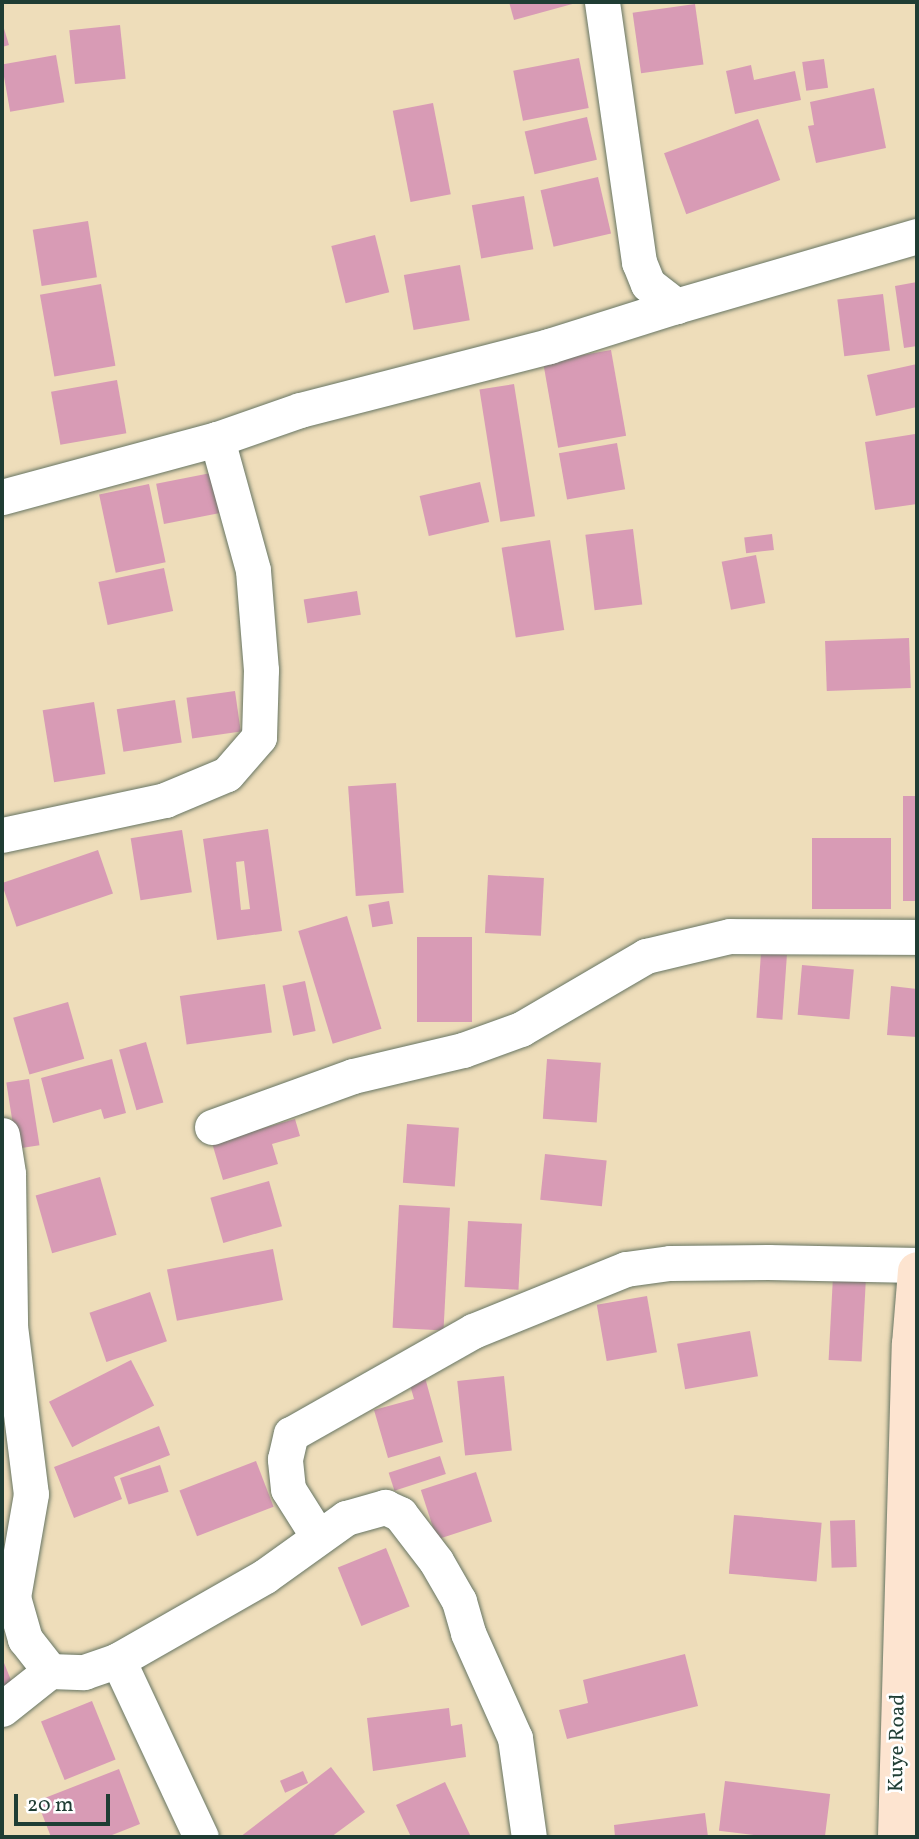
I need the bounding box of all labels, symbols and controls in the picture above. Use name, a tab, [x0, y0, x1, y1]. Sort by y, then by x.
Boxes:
street label: Kuye Road	[885, 1694, 911, 1792]
scale bar	[18, 1780, 114, 1824]
text: 20 m	[27, 1791, 73, 1820]

